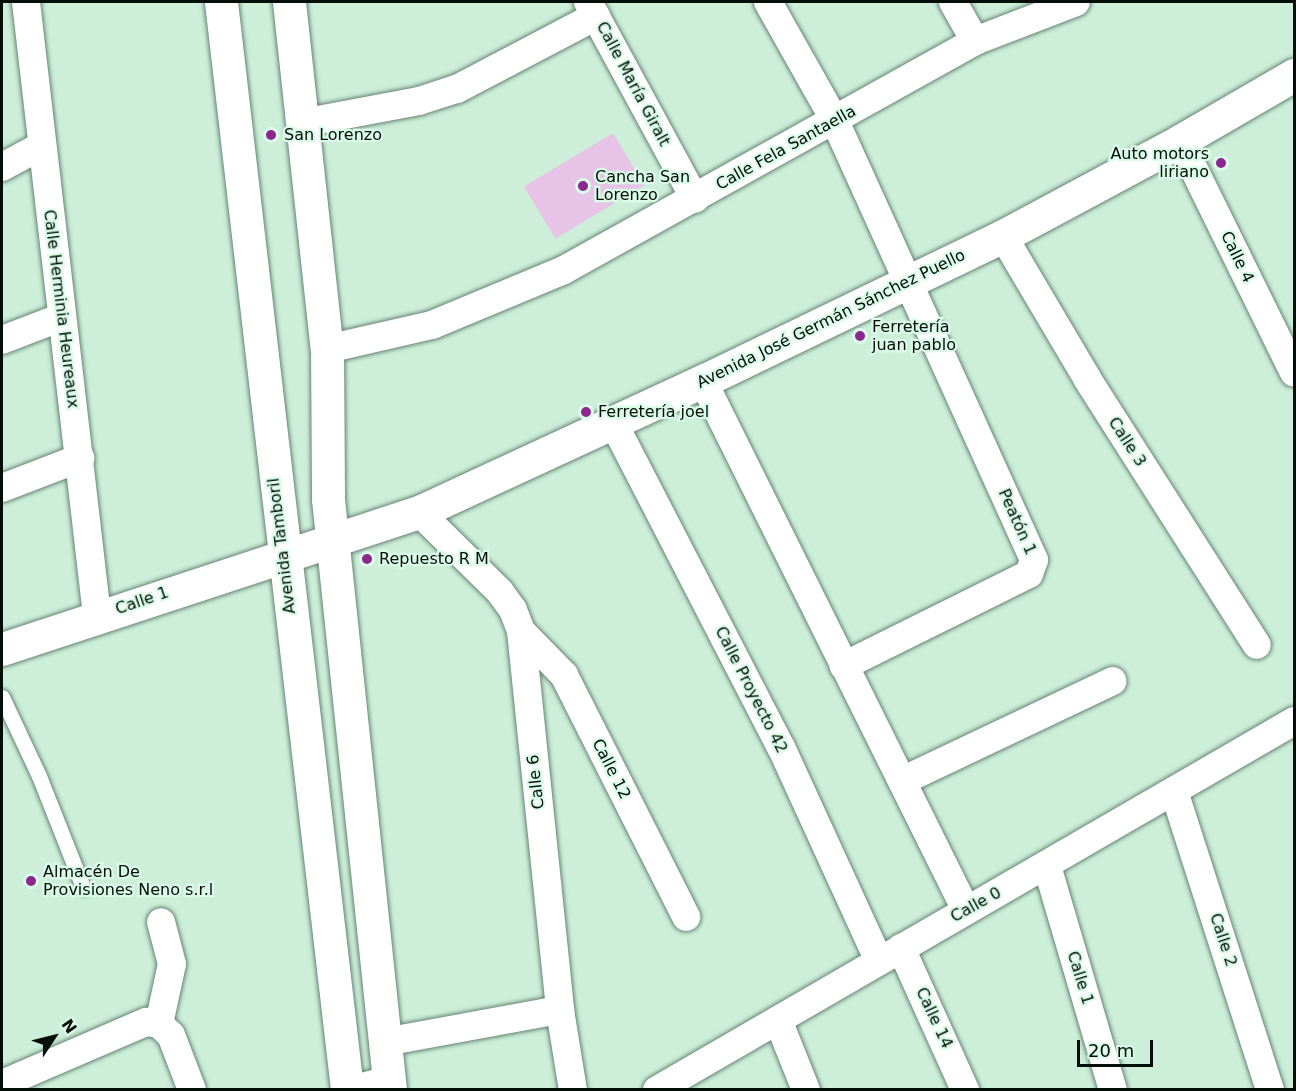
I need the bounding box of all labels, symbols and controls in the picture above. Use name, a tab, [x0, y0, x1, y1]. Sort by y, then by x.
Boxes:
street label: Calle María Giralt	[592, 18, 674, 150]
street label: Calle Fela Santaella	[713, 102, 859, 194]
place label: San Lorenzo	[284, 125, 382, 145]
marker: San Lorenzo	[262, 126, 280, 144]
place label: Auto motors liriano	[1110, 144, 1209, 182]
marker: Auto motors liriano	[1214, 156, 1228, 170]
place label: Cancha San Lorenzo	[595, 167, 690, 205]
marker: Cancha San Lorenzo	[576, 179, 590, 193]
street label: Calle Herminia Heureaux	[39, 209, 83, 409]
street label: Calle 4	[1216, 228, 1258, 286]
street label: Avenida José Germán Sánchez Puello	[694, 245, 968, 393]
place label: Ferretería juan pablo	[872, 317, 956, 355]
marker: Ferretería juan pablo	[853, 329, 867, 343]
place label: Ferretería joel	[598, 402, 709, 422]
marker: Ferretería joel	[579, 405, 593, 419]
street label: Calle 3	[1104, 414, 1150, 470]
street label: Avenida Tamboril	[264, 477, 300, 615]
street label: Peatón 1	[994, 486, 1040, 558]
place label: Repuesto R M	[379, 549, 489, 569]
marker: Repuesto R M	[360, 552, 374, 566]
street label: Calle 1	[113, 583, 171, 619]
street label: Calle Proyecto 42	[711, 623, 791, 757]
street label: Calle 12	[588, 736, 634, 802]
street label: Calle 6	[524, 754, 548, 810]
place label: Almacén De Provisiones Neno s.r.l	[43, 862, 213, 900]
marker: Almacén De Provisiones Neno s.r.l	[24, 874, 38, 888]
street label: Calle 0	[947, 883, 1005, 927]
street label: Calle 2	[1205, 911, 1241, 969]
street label: Calle 1	[1063, 949, 1097, 1007]
street label: Calle 14	[912, 984, 956, 1052]
north arrow	[24, 1007, 84, 1067]
text: N	[58, 1015, 81, 1037]
scale bar	[1080, 1028, 1156, 1066]
text: 20 m	[1088, 1040, 1134, 1061]

